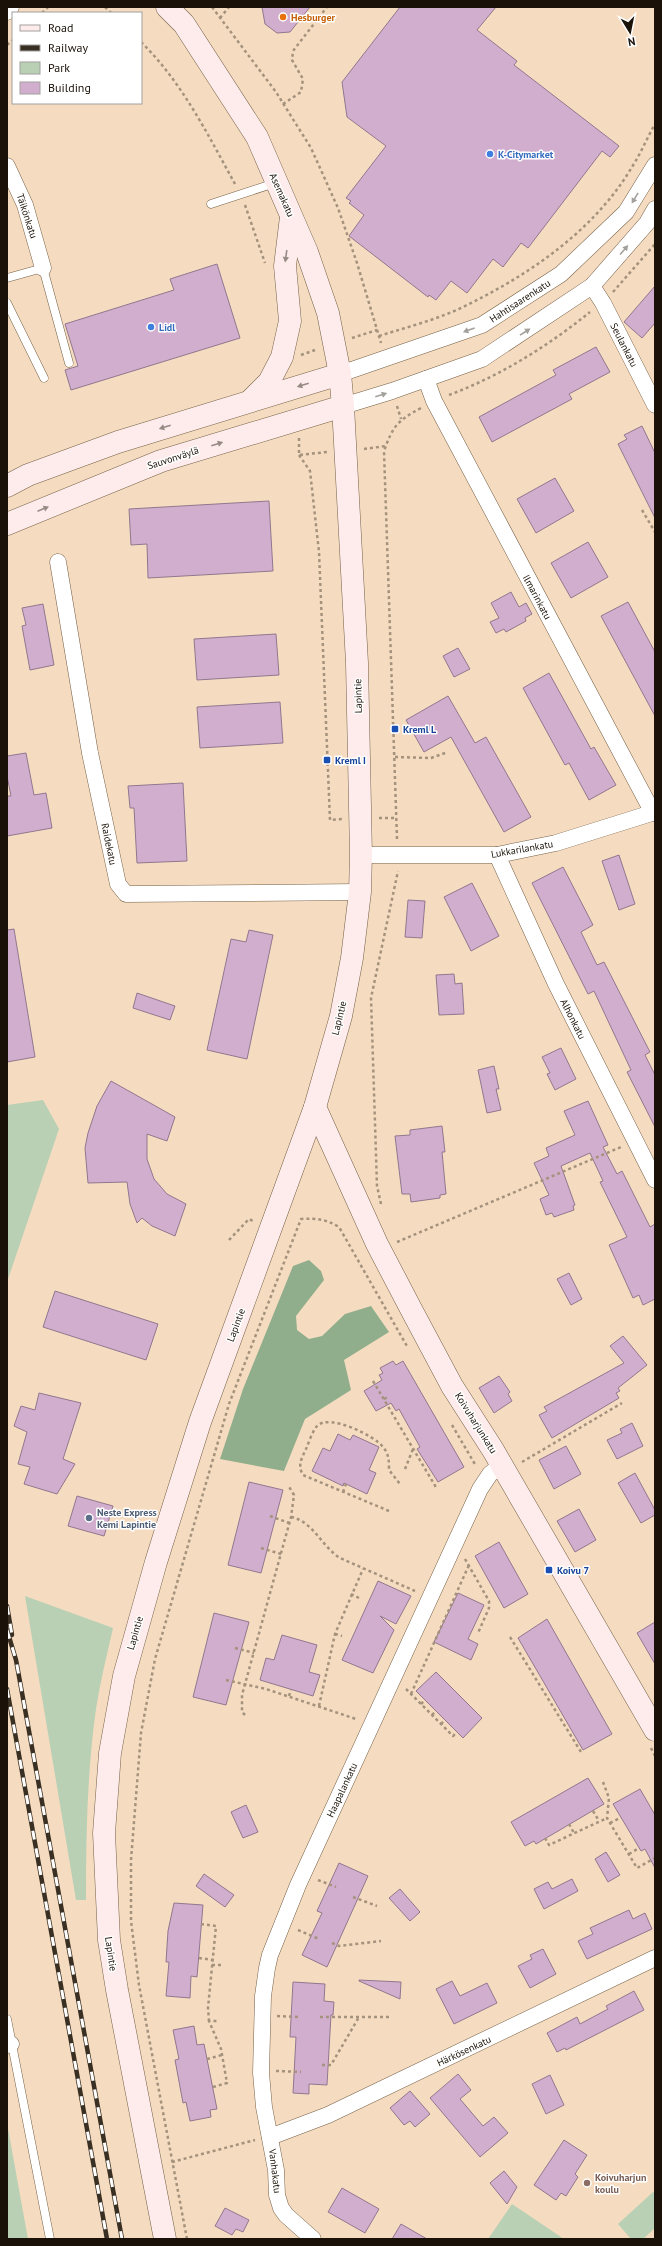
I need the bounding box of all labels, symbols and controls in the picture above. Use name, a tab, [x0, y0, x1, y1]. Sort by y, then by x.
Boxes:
place label: Hesburger	[291, 11, 336, 24]
legend	[12, 12, 142, 104]
marker: Hesburger	[278, 12, 288, 22]
north arrow	[610, 12, 650, 52]
text: Road	[48, 20, 73, 35]
text: N	[627, 34, 637, 49]
text: Railway	[48, 40, 88, 55]
text: Park	[48, 60, 70, 75]
text: Building	[48, 80, 91, 95]
place label: K-Citymarket	[498, 148, 554, 161]
marker: K-Citymarket	[485, 149, 495, 159]
street label: Asemakatu	[267, 171, 297, 219]
street label: Täikönkatu	[14, 192, 40, 240]
one-way arrow	[631, 192, 638, 204]
one-way arrow	[620, 245, 629, 255]
one-way arrow	[283, 249, 289, 262]
street label: Hahtisaarenkatu	[487, 277, 553, 325]
place label: Lidl	[159, 321, 175, 334]
street label: Seulankatu	[607, 321, 641, 369]
marker: Lidl	[146, 322, 156, 332]
one-way arrow	[463, 327, 475, 333]
one-way arrow	[520, 328, 530, 336]
one-way arrow	[297, 382, 309, 388]
one-way arrow	[375, 392, 387, 398]
one-way arrow	[159, 424, 171, 430]
one-way arrow	[211, 441, 223, 447]
street label: Sauvonväylä	[146, 444, 200, 472]
one-way arrow	[37, 506, 49, 512]
street label: Ilmarinkatu	[520, 572, 554, 622]
street label: Lapintie	[351, 679, 365, 713]
place label: Kreml L	[403, 723, 437, 736]
marker: Kreml L	[390, 724, 400, 734]
place label: Kreml I	[335, 754, 366, 767]
marker: Kreml I	[322, 755, 332, 765]
street label: Raidekatu	[98, 822, 120, 866]
street label: Lukkarilankatu	[490, 837, 554, 861]
street label: Alhonkatu	[557, 997, 589, 1041]
street label: Lapintie	[329, 1000, 349, 1036]
street label: Lapintie	[224, 1307, 248, 1343]
street label: Koivuharjunkatu	[452, 1390, 500, 1456]
place label: Neste Express Kemi Lapintie	[97, 1506, 157, 1531]
marker: Neste Express Kemi Lapintie	[84, 1513, 94, 1523]
place label: Koivu 7	[557, 1564, 589, 1577]
marker: Koivu 7	[544, 1565, 554, 1575]
street label: Lapintie	[124, 1615, 146, 1651]
street label: Haapalankatu	[324, 1761, 360, 1819]
street label: Lapintie	[102, 1936, 120, 1972]
street label: Härkösenkatu	[435, 2033, 493, 2069]
street label: Vanhakatu	[266, 2147, 284, 2194]
place label: Koivuharjun koulu	[595, 2171, 646, 2196]
marker: Koivuharjun koulu	[582, 2178, 592, 2188]

